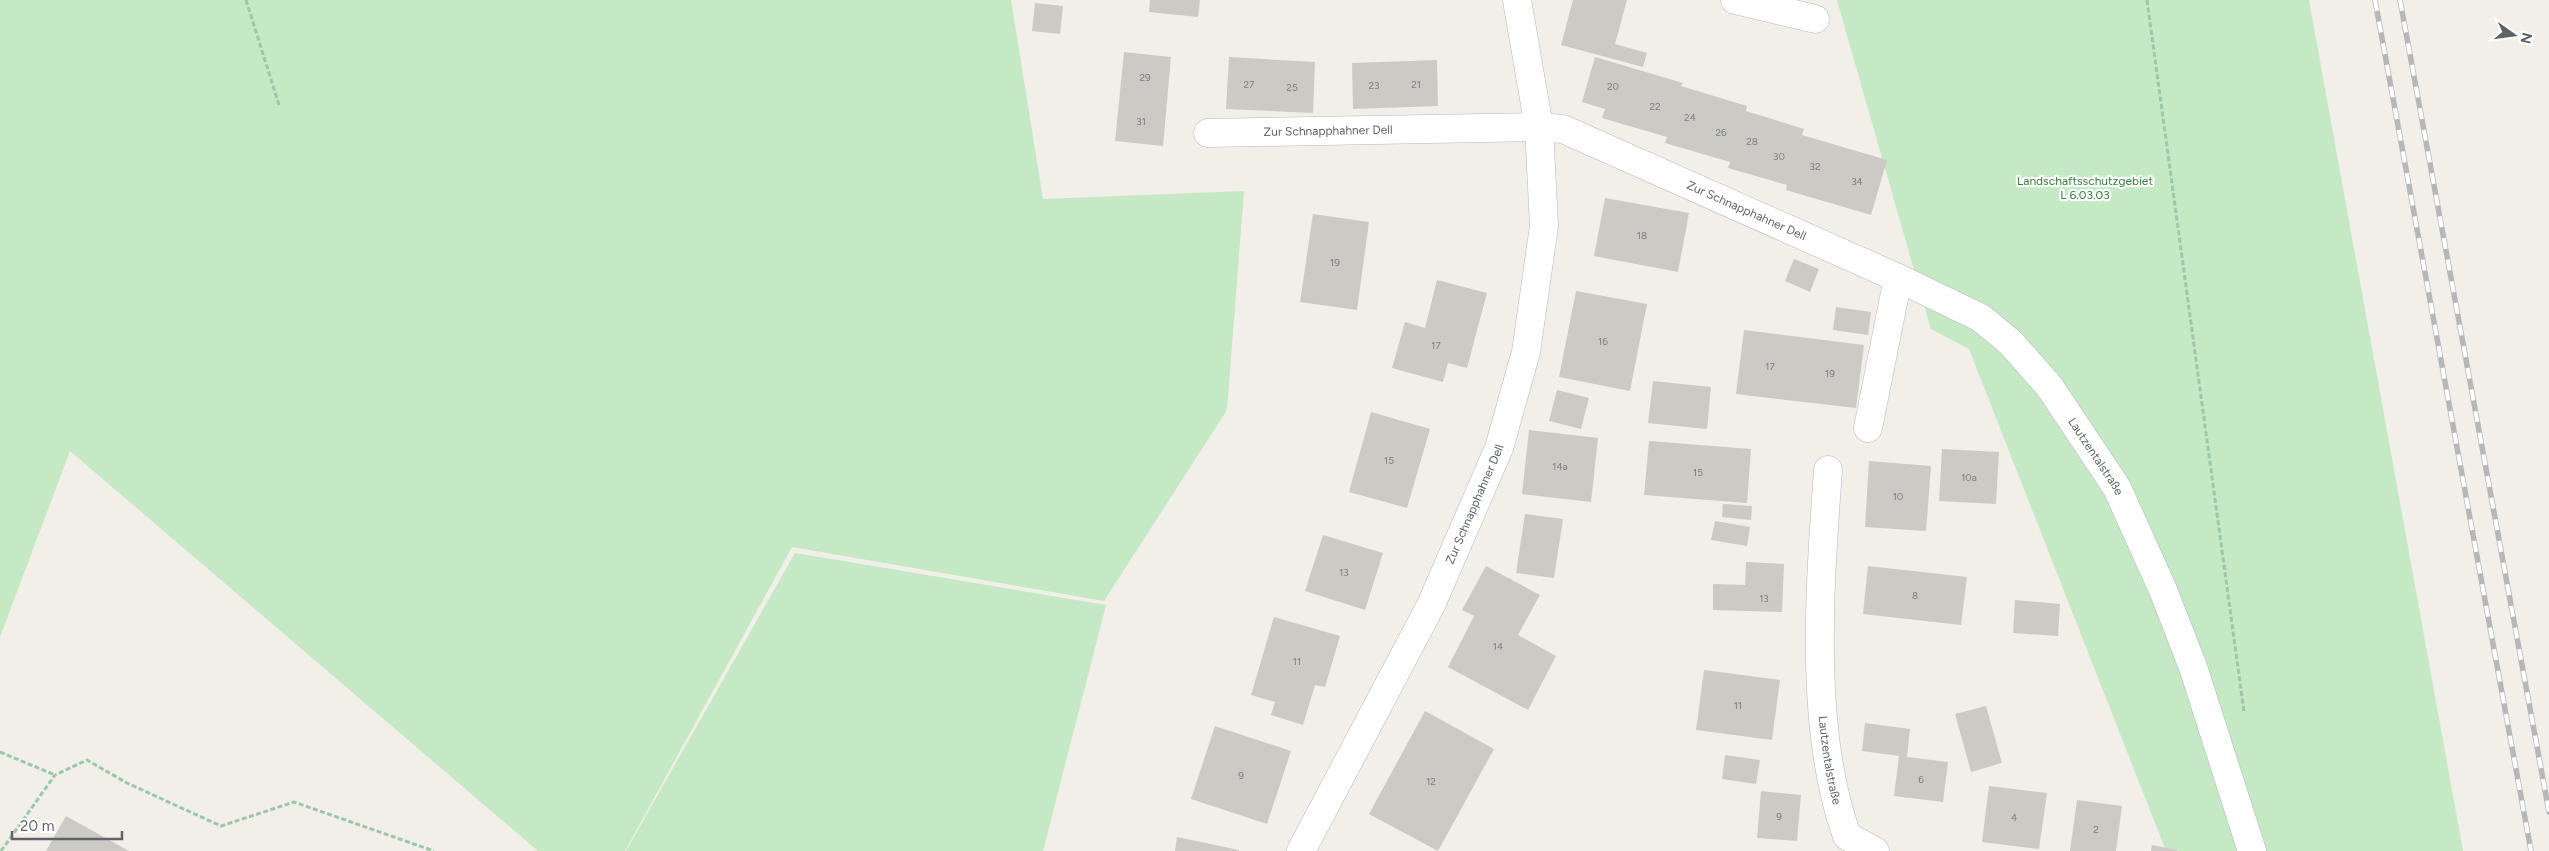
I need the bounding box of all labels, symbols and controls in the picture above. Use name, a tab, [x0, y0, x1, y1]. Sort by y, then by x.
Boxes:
north arrow	[2489, 10, 2539, 60]
text: N	[2517, 31, 2536, 45]
house number: 29	[1139, 71, 1151, 84]
house number: 27	[1244, 78, 1255, 91]
house number: 21	[1411, 78, 1421, 91]
house number: 23	[1368, 79, 1380, 92]
house number: 20	[1607, 80, 1619, 93]
house number: 25	[1286, 81, 1298, 94]
house number: 22	[1649, 100, 1661, 113]
house number: 24	[1684, 111, 1696, 124]
house number: 31	[1136, 115, 1146, 128]
street label: Zur Schnapphahner Dell	[1263, 123, 1393, 139]
house number: 26	[1715, 126, 1727, 139]
house number: 28	[1746, 135, 1758, 148]
house number: 30	[1773, 150, 1785, 163]
house number: 32	[1809, 160, 1821, 173]
park label: Landschaftsschutzgebiet L 6.03.03	[2017, 174, 2153, 202]
house number: 34	[1851, 175, 1863, 188]
street label: Zur Schnapphahner Dell	[1685, 178, 1808, 243]
house number: 18	[1637, 229, 1647, 242]
house number: 19	[1330, 256, 1340, 269]
house number: 16	[1598, 335, 1608, 348]
house number: 17	[1431, 339, 1441, 352]
house number: 17	[1765, 360, 1775, 373]
house number: 19	[1825, 367, 1835, 380]
street label: Lautzentalstraße	[2065, 415, 2126, 498]
street label: Zur Schnapphahner Dell	[1443, 443, 1507, 566]
house number: 15	[1384, 454, 1394, 467]
house number: 14a	[1552, 460, 1568, 473]
house number: 15	[1693, 466, 1703, 479]
house number: 10a	[1961, 471, 1977, 484]
house number: 10	[1893, 490, 1903, 503]
house number: 13	[1339, 566, 1349, 579]
house number: 8	[1912, 589, 1918, 602]
house number: 13	[1759, 592, 1769, 605]
house number: 14	[1493, 640, 1503, 653]
house number: 11	[1293, 655, 1301, 668]
house number: 11	[1734, 699, 1742, 712]
street label: Lautzentalstraße	[1816, 715, 1844, 806]
house number: 9	[1238, 769, 1244, 782]
house number: 6	[1918, 773, 1924, 786]
house number: 12	[1426, 775, 1436, 788]
scale bar	[12, 808, 122, 840]
house number: 9	[1776, 810, 1782, 823]
house number: 4	[2011, 811, 2017, 824]
text: 20 m	[20, 817, 54, 835]
house number: 2	[2093, 823, 2099, 836]

